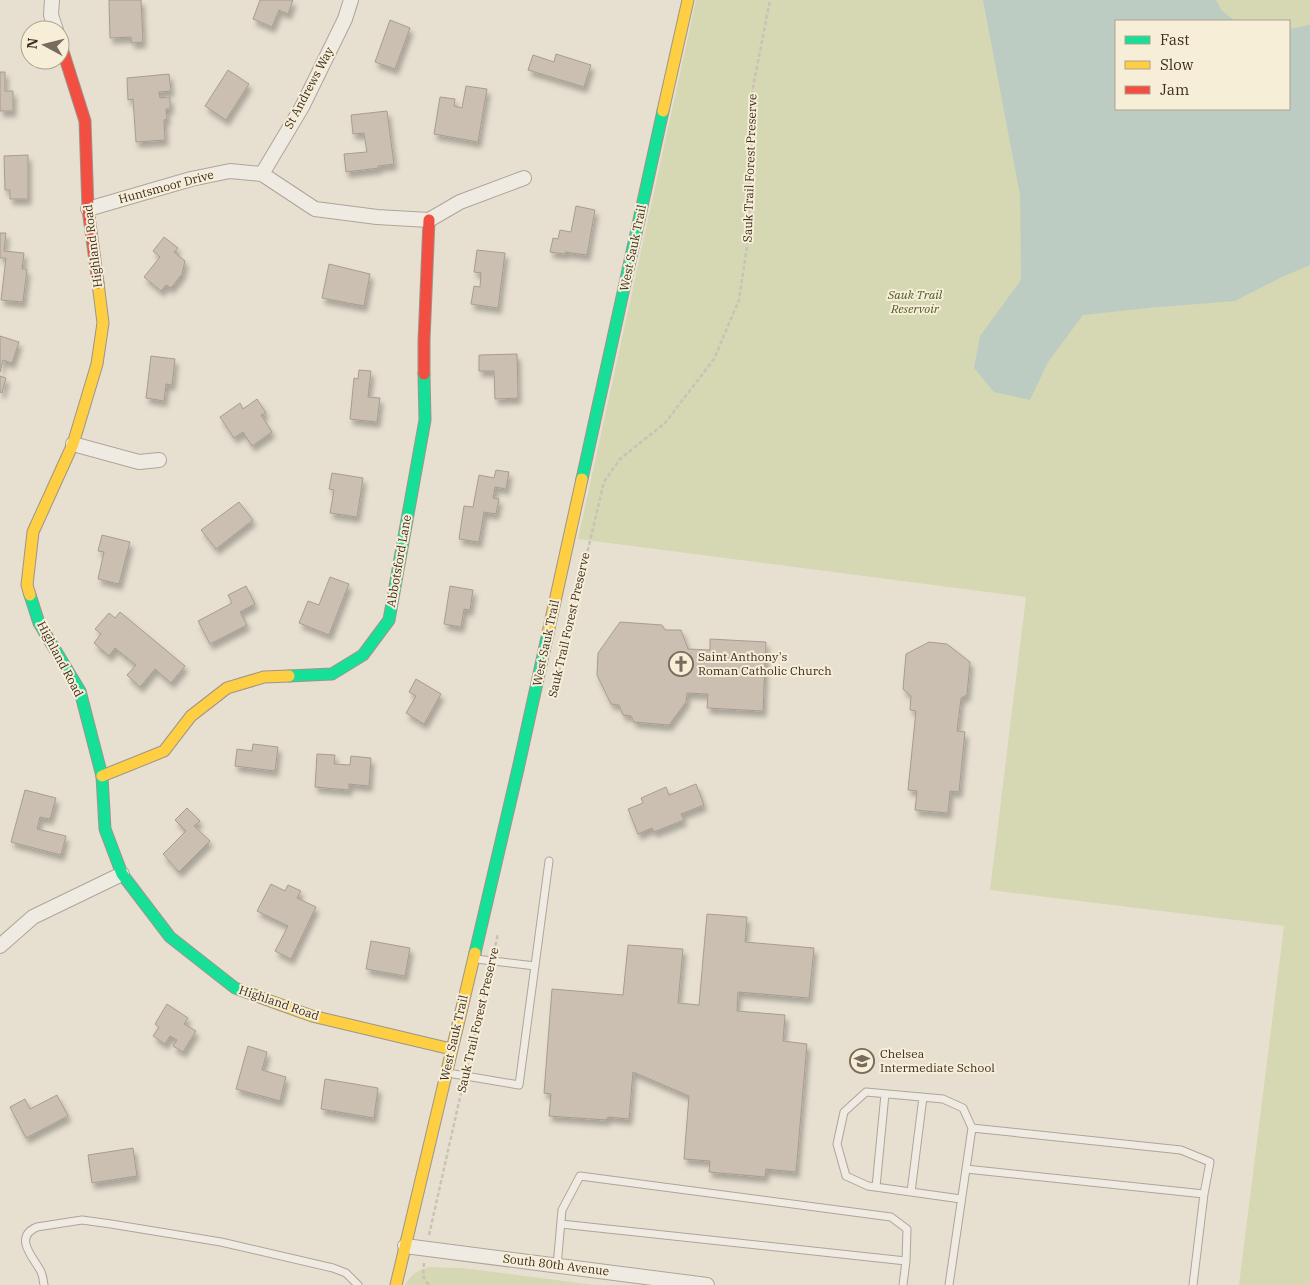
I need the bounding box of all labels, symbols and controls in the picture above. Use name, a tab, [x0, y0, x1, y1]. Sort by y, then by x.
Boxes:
north arrow	[20, 20, 70, 70]
legend	[1115, 20, 1290, 110]
text: Fast	[1160, 30, 1190, 49]
text: N	[22, 37, 42, 50]
street label: St Andrews Way	[281, 44, 337, 131]
text: Slow	[1160, 55, 1194, 74]
text: Jam	[1160, 80, 1189, 99]
street label: Sauk Trail Forest Preserve	[739, 93, 760, 243]
street label: Huntsmoor Drive	[117, 167, 215, 206]
street label: West Sauk Trail	[616, 203, 649, 292]
street label: Highland Road	[80, 204, 105, 289]
park label: Sauk Trail Reservoir	[887, 287, 943, 316]
street label: Abbotsford Lane	[383, 514, 414, 608]
street label: Sauk Trail Forest Preserve	[544, 551, 593, 699]
street label: West Sauk Trail	[529, 598, 562, 687]
street label: Highland Road	[34, 618, 87, 699]
place label: Saint Anthony's Roman Catholic Church	[698, 649, 832, 678]
church icon: Saint Anthony's Roman Catholic Church	[668, 651, 694, 677]
street label: Sauk Trail Forest Preserve	[453, 946, 502, 1094]
street label: Highland Road	[237, 982, 321, 1023]
street label: West Sauk Trail	[436, 993, 471, 1082]
place label: Chelsea Intermediate School	[880, 1046, 995, 1075]
school or university icon: Chelsea Intermediate School	[849, 1048, 875, 1074]
street label: South 80th Avenue	[502, 1251, 610, 1278]

